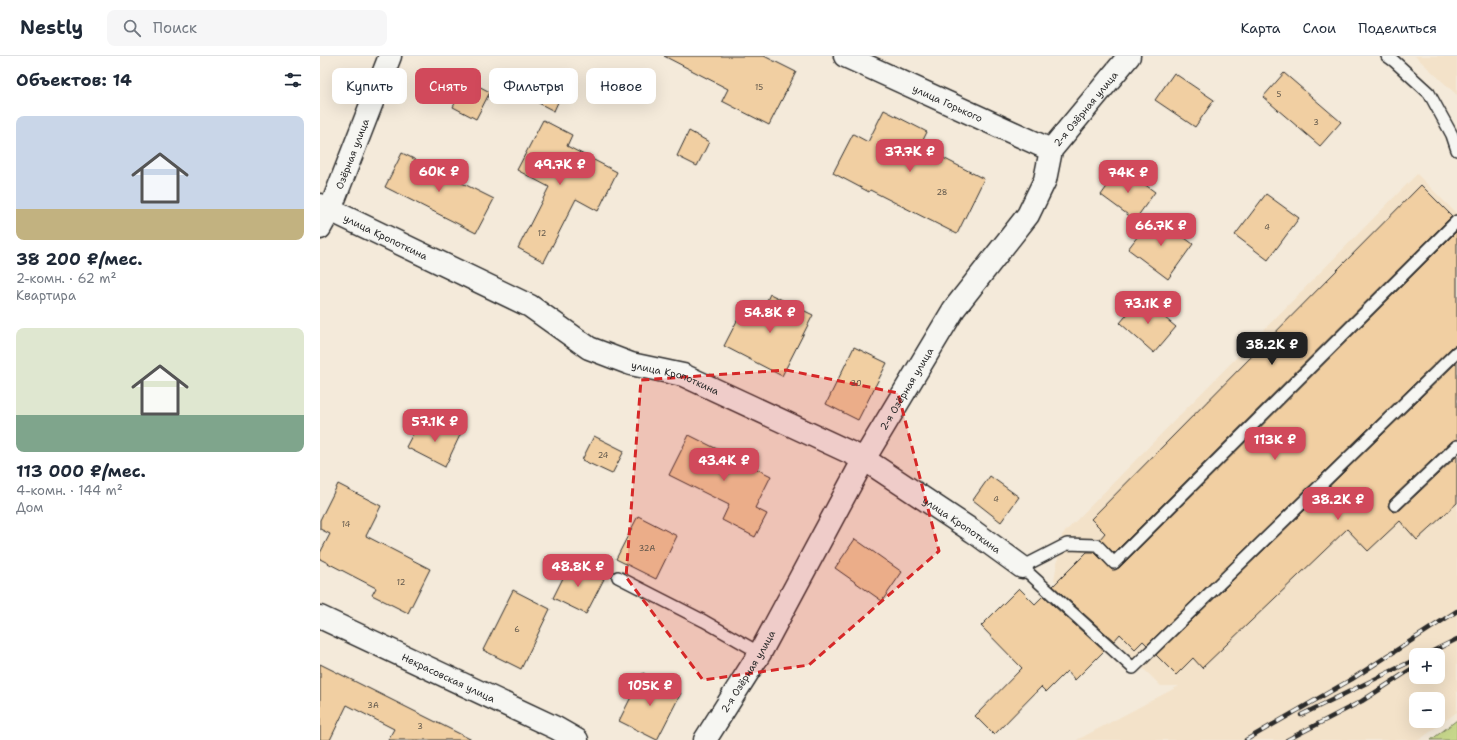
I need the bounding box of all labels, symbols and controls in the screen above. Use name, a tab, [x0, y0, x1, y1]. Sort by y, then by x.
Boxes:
search box	[107, 10, 387, 46]
text: Nestly	[20, 15, 83, 40]
icon: search	[121, 17, 143, 39]
text: Поиск	[153, 18, 197, 38]
text: Карта	[1240, 19, 1281, 37]
text: Слои	[1303, 19, 1336, 37]
text: Поделиться	[1358, 19, 1437, 37]
chip: Купить	[332, 68, 407, 104]
chip: Снять	[415, 68, 481, 104]
chip: Фильтры	[489, 68, 578, 104]
chip: Новое	[586, 68, 656, 104]
street label: 2-я Озёрная улица	[1050, 68, 1121, 149]
text: Объектов: 14	[16, 69, 132, 91]
icon: filters	[282, 69, 304, 91]
street label: улица Горького	[911, 81, 985, 125]
house number: 15	[755, 82, 763, 93]
house number: 5	[1277, 89, 1282, 100]
street label: Озёрная улица	[332, 116, 372, 191]
house number: 3	[1313, 117, 1319, 128]
pin: 37.7K ₽	[873, 139, 947, 173]
icon: home	[124, 142, 196, 214]
text: 37.7K ₽	[885, 143, 935, 160]
pin: 49.7K ₽	[523, 152, 597, 186]
text: 49.7K ₽	[534, 156, 586, 173]
pin: 60K ₽	[411, 159, 467, 193]
pin: 74K ₽	[1100, 160, 1156, 194]
text: 60K ₽	[419, 163, 459, 180]
text: 74K ₽	[1108, 164, 1148, 181]
house number: 28	[937, 187, 947, 198]
street label: улица Кропоткина	[342, 211, 431, 263]
pin: 66.7K ₽	[1124, 213, 1198, 247]
text: 66.7K ₽	[1135, 217, 1187, 234]
house number: 4	[1264, 222, 1270, 233]
house number: 12	[538, 228, 547, 239]
text: 38 200 ₽/мес.	[16, 248, 143, 270]
text: 2-комн. · 62 m²	[16, 270, 116, 287]
text: Квартира	[16, 287, 76, 304]
pin: 73.1K ₽	[1111, 291, 1185, 325]
text: 73.1K ₽	[1124, 295, 1172, 312]
pin: 54.8K ₽	[733, 300, 807, 334]
text: 54.8K ₽	[744, 304, 796, 321]
pin: 38.2K ₽	[1235, 332, 1309, 366]
text: 38.2K ₽	[1246, 336, 1298, 353]
street label: 2-я Озёрная улица	[876, 344, 936, 432]
icon: home	[124, 354, 196, 426]
street label: улица Кропоткина	[630, 358, 722, 398]
house number: 30	[850, 378, 862, 389]
pin: 57.1K ₽	[398, 409, 472, 443]
text: 57.1K ₽	[412, 413, 458, 430]
pin: 113K ₽	[1242, 427, 1308, 461]
text: 113K ₽	[1254, 431, 1296, 448]
pin: 43.4K ₽	[687, 448, 761, 482]
house number: 24	[598, 450, 609, 461]
text: 43.4K ₽	[698, 452, 750, 469]
text: 113 000 ₽/мес.	[16, 460, 146, 482]
text: 4-комн. · 144 m²	[16, 482, 123, 499]
pin: 38.2K ₽	[1301, 487, 1375, 521]
text: 38.2K ₽	[1312, 491, 1364, 508]
street label: улица Кропоткина	[920, 493, 1004, 556]
house number: 4	[993, 494, 999, 505]
text: Дом	[16, 499, 44, 516]
house number: 14	[342, 519, 351, 530]
house number: 32А	[639, 543, 655, 554]
pin: 48.8K ₽	[541, 554, 615, 588]
text: 48.8K ₽	[552, 558, 604, 575]
house number: 12	[397, 577, 406, 588]
house number: 6	[514, 624, 520, 635]
street label: 2-я Озёрная улица	[718, 627, 778, 715]
map controls	[1409, 648, 1445, 728]
button: +	[1409, 648, 1445, 684]
street label: Некрасовская улица	[400, 650, 498, 705]
pin: 105K ₽	[617, 673, 683, 707]
text: 105K ₽	[627, 677, 673, 694]
button: −	[1409, 692, 1445, 728]
house number: 3А	[367, 700, 379, 711]
house number: 3	[417, 721, 423, 732]

